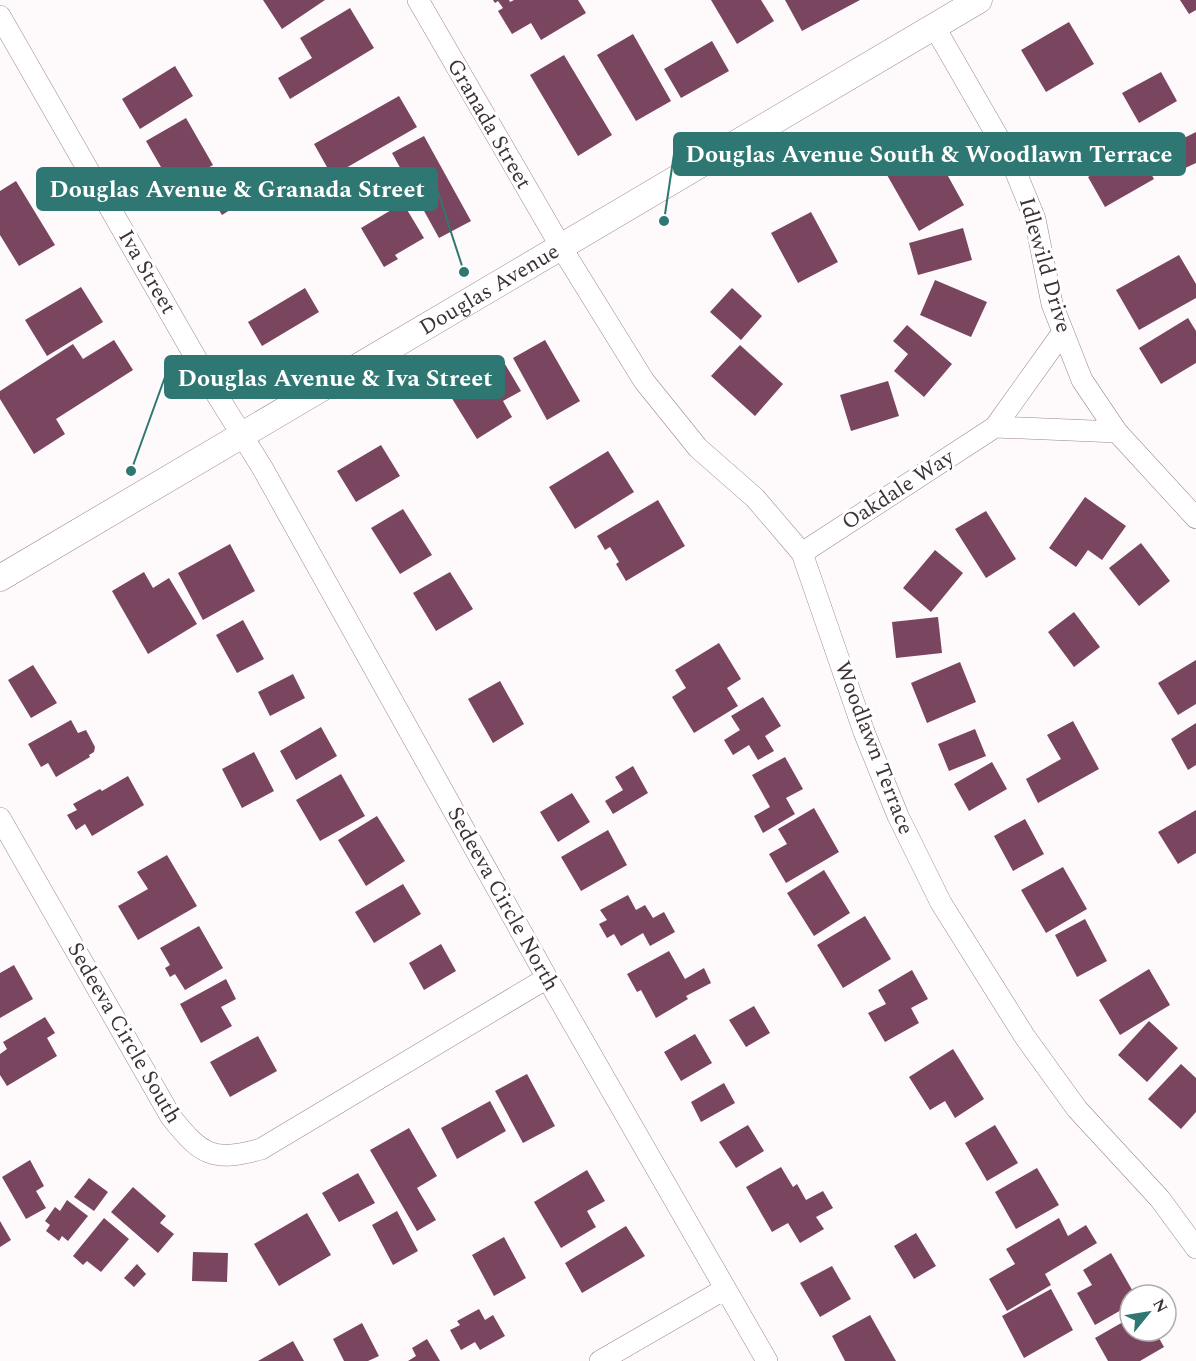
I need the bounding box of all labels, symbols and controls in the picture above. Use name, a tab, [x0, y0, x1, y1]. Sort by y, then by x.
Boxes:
street label: Granada Street	[438, 52, 540, 196]
callout: Douglas Avenue South & Woodlawn Terrace	[674, 133, 1185, 175]
text: Douglas Avenue South & Woodlawn Terrace	[685, 137, 1173, 173]
callout: Douglas Avenue & Granada Street	[37, 168, 437, 210]
text: Douglas Avenue & Granada Street	[49, 172, 425, 208]
street label: Idlewild Drive	[1010, 193, 1080, 337]
street label: Iva Street	[109, 223, 185, 321]
street label: Douglas Avenue	[413, 235, 566, 344]
callout: Douglas Avenue & Iva Street	[165, 356, 504, 398]
text: Douglas Avenue & Iva Street	[177, 361, 493, 397]
street label: Oakdale Way	[835, 440, 962, 539]
street label: Woodlawn Terrace	[826, 656, 922, 840]
street label: Sedeeva Circle North	[438, 801, 568, 997]
street label: Sedeeva Circle South	[58, 936, 190, 1130]
north arrow	[1118, 1283, 1178, 1343]
text: N	[1146, 1294, 1174, 1318]

